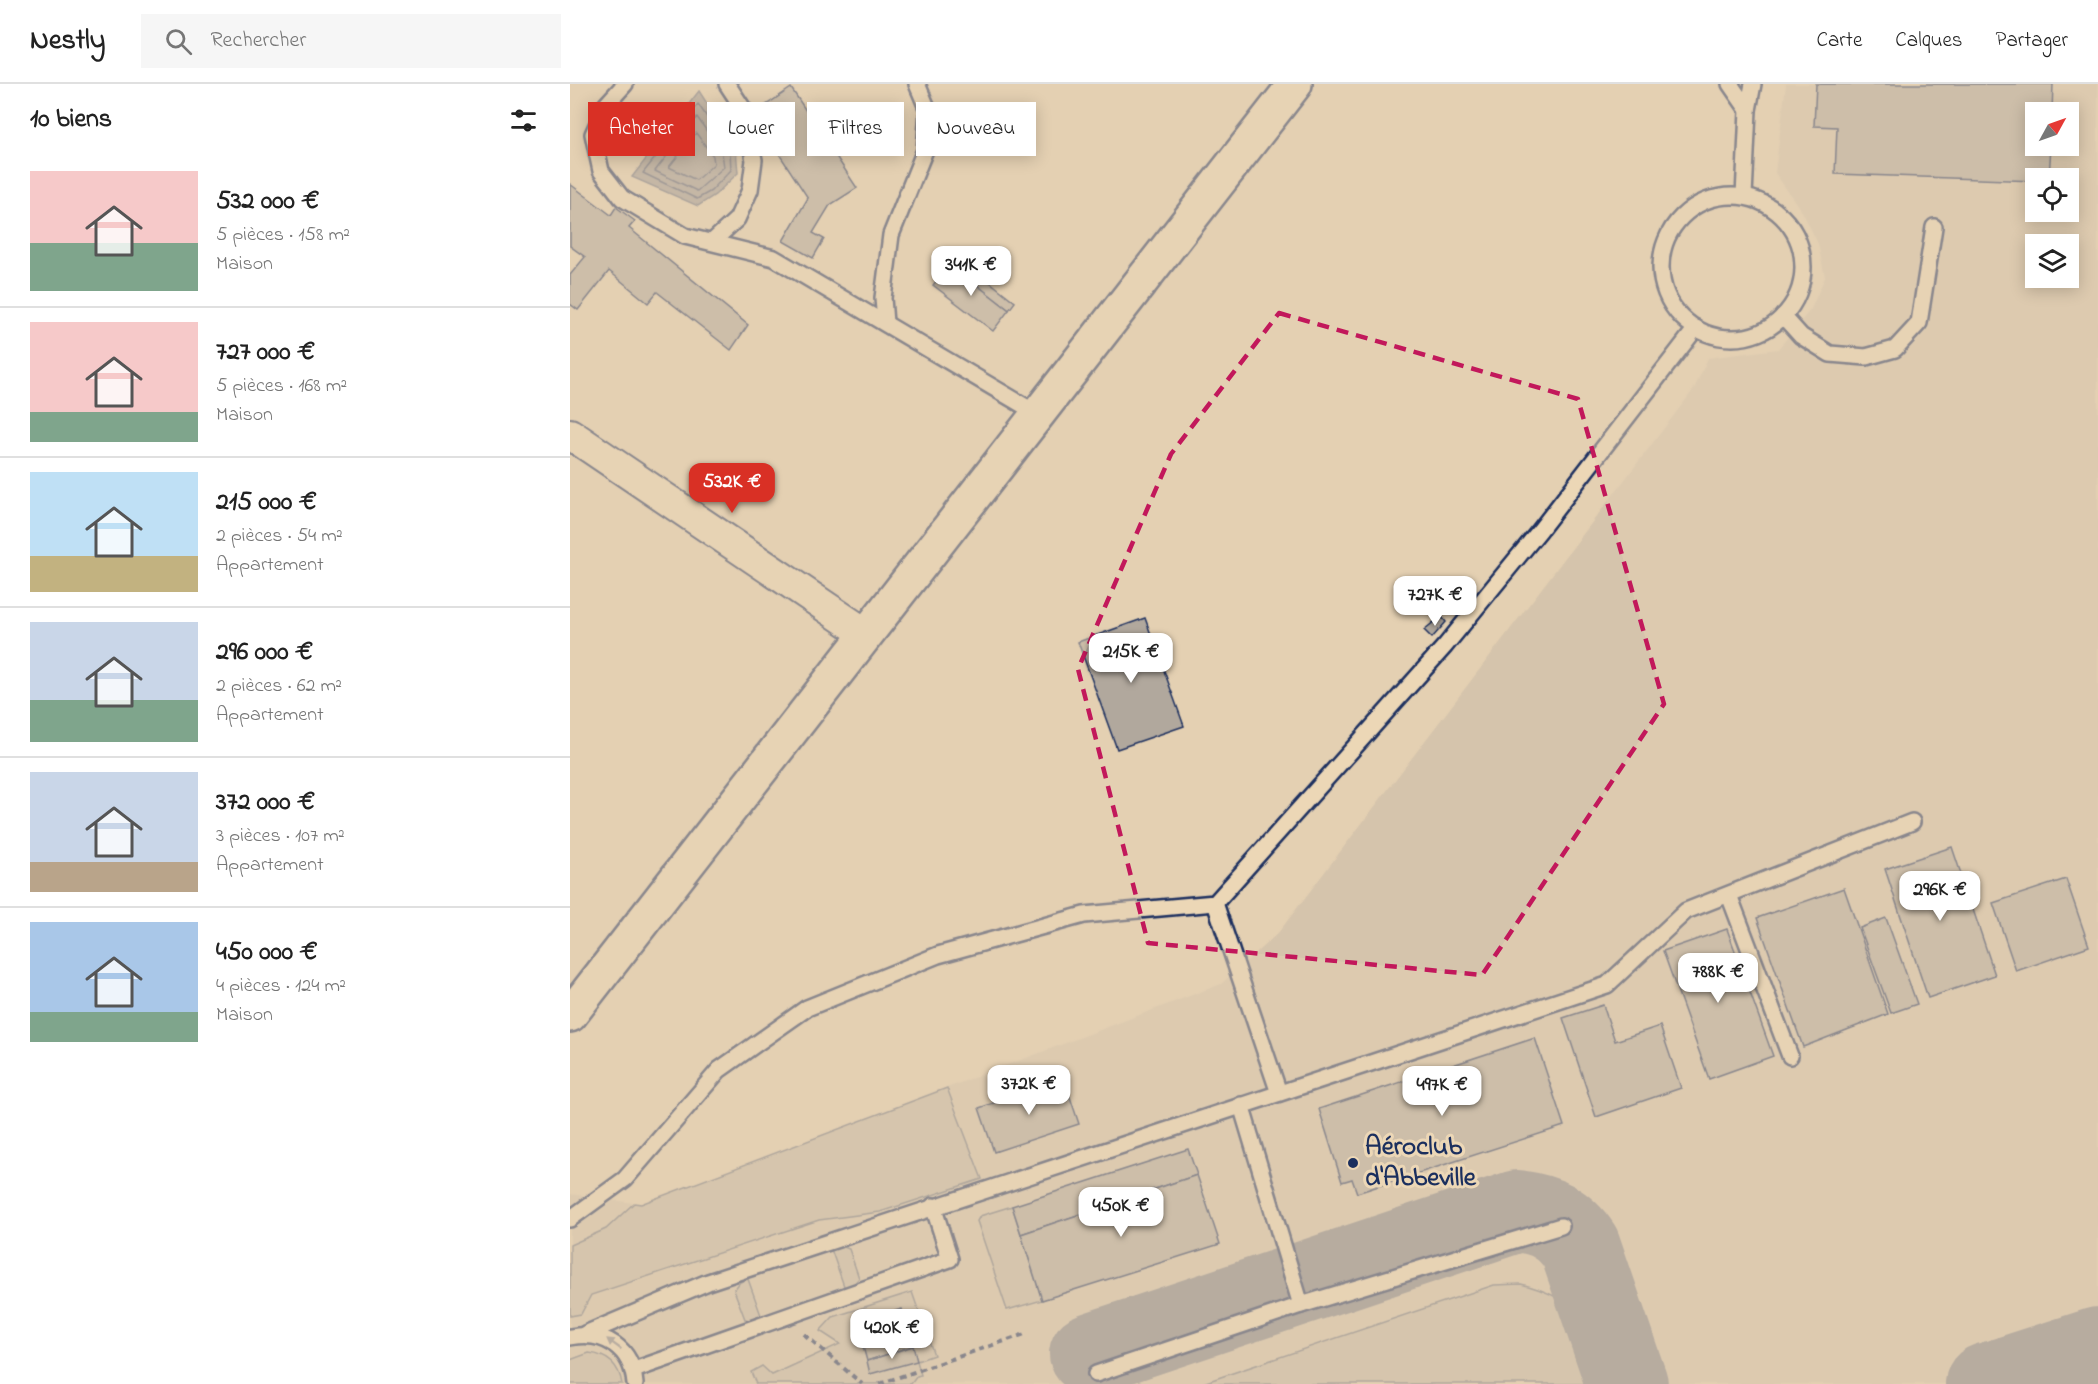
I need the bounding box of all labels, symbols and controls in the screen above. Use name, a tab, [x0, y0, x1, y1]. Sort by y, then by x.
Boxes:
search box	[141, 14, 561, 68]
text: Nestly	[30, 21, 105, 62]
icon: search	[162, 25, 195, 58]
text: Rechercher	[210, 25, 306, 57]
text: Carte	[1816, 26, 1862, 56]
text: Calques	[1895, 26, 1962, 56]
text: Partager	[1995, 26, 2068, 56]
text: 10 biens	[30, 101, 112, 139]
chip: Acheter	[588, 102, 695, 156]
chip: Louer	[707, 102, 795, 156]
chip: Filtres	[807, 102, 904, 156]
chip: Nouveau	[916, 102, 1036, 156]
north arrow	[2025, 102, 2079, 156]
map controls	[2025, 102, 2079, 288]
icon: filters	[507, 104, 540, 137]
button: locate	[2025, 168, 2079, 222]
text: 532 000 €	[216, 183, 319, 221]
icon: home	[78, 195, 150, 267]
text: 5 pièces · 158 m²	[216, 221, 350, 250]
button: layers	[2025, 234, 2079, 288]
pin: 341K €	[922, 246, 1020, 297]
text: Maison	[216, 250, 273, 279]
text: 341K €	[945, 251, 997, 280]
text: 727 000 €	[216, 334, 315, 372]
icon: home	[78, 346, 150, 418]
text: 5 pièces · 168 m²	[216, 372, 347, 401]
text: Maison	[216, 401, 273, 430]
pin: 532K €	[683, 463, 781, 514]
text: 532K €	[703, 468, 761, 497]
text: 215 000 €	[216, 484, 317, 522]
icon: home	[78, 496, 150, 568]
text: 2 pièces · 54 m²	[216, 522, 343, 551]
text: Appartement	[216, 551, 324, 580]
pin: 727K €	[1386, 576, 1484, 627]
text: 727K €	[1407, 581, 1463, 610]
pin: 215K €	[1082, 633, 1180, 684]
text: 296 000 €	[216, 634, 313, 672]
text: 215K €	[1103, 638, 1159, 667]
icon: home	[78, 646, 150, 718]
text: 2 pièces · 62 m²	[216, 672, 342, 701]
text: Appartement	[216, 701, 324, 730]
text: 372 000 €	[216, 784, 315, 822]
icon: home	[78, 796, 150, 868]
text: 3 pièces · 107 m²	[216, 822, 345, 851]
text: Appartement	[216, 851, 324, 880]
pin: 296K €	[1891, 871, 1989, 922]
text: 296K €	[1913, 876, 1967, 905]
text: 450 000 €	[216, 934, 318, 972]
icon: home	[78, 946, 150, 1018]
pin: 788K €	[1669, 953, 1767, 1004]
text: 788K €	[1692, 958, 1744, 987]
text: 4 pièces · 124 m²	[216, 972, 346, 1001]
text: Maison	[216, 1001, 273, 1030]
pin: 372K €	[980, 1065, 1078, 1116]
pin: 497K €	[1393, 1066, 1491, 1117]
text: 372K €	[1001, 1070, 1057, 1099]
text: 497K €	[1416, 1071, 1468, 1100]
place label: Aéroclub d'Abbeville	[1365, 1128, 1477, 1198]
marker: Aéroclub d'Abbeville	[1346, 1156, 1360, 1170]
pin: 450K €	[1072, 1187, 1170, 1238]
text: 450K €	[1093, 1192, 1149, 1221]
pin: 420K €	[843, 1309, 941, 1360]
text: 420K €	[864, 1314, 920, 1343]
one-way arrow	[607, 1339, 622, 1351]

